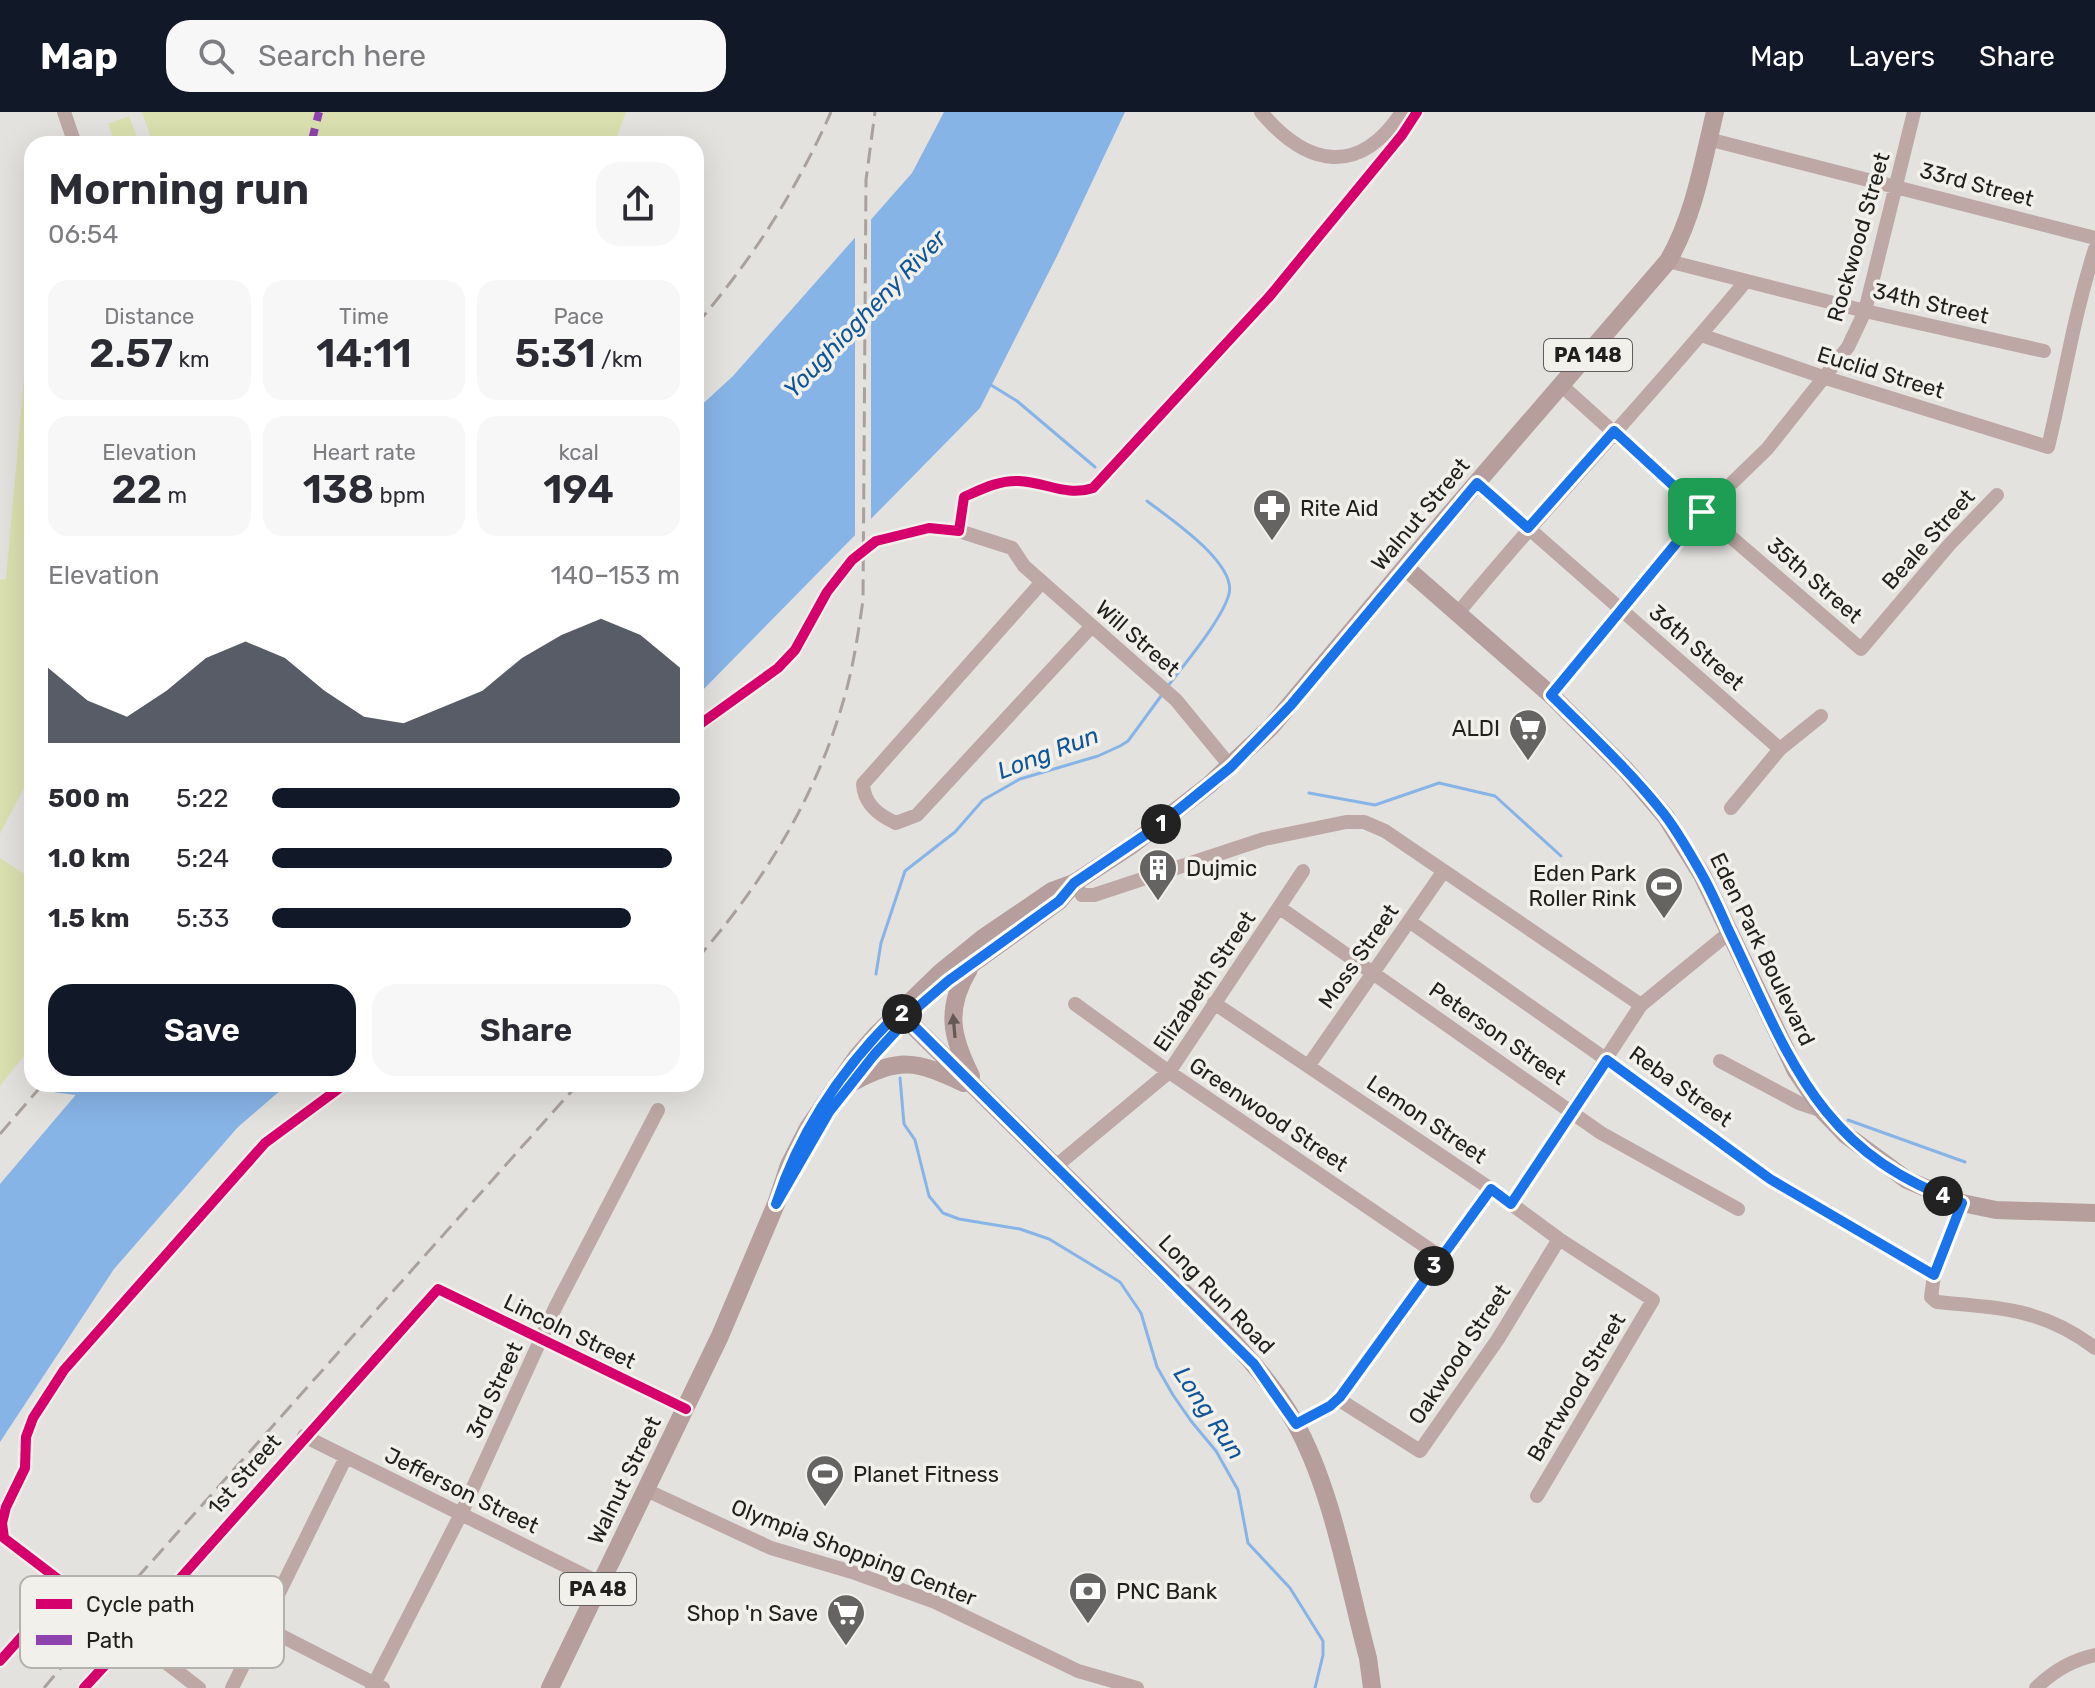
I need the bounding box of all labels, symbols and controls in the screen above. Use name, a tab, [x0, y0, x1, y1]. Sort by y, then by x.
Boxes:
search box	[166, 20, 726, 92]
text: Map	[40, 33, 118, 79]
icon: search	[194, 34, 238, 78]
text: Search here	[258, 38, 426, 74]
text: Map	[1750, 40, 1805, 73]
text: Layers	[1849, 40, 1935, 73]
text: Share	[1979, 40, 2055, 73]
street label: Rockwood Street	[1821, 149, 1896, 325]
street label: 33rd Street	[1917, 156, 2037, 213]
button: share	[596, 162, 680, 246]
text: Morning run	[48, 163, 309, 215]
text: 06:54	[48, 219, 118, 250]
water label: Youghiogheny River	[778, 224, 953, 404]
street label: 34th Street	[1870, 277, 1992, 330]
text: Distance	[104, 303, 194, 330]
text: Time	[339, 303, 389, 330]
text: Pace	[553, 303, 604, 330]
text: 2.57	[89, 330, 173, 377]
text: 14:11	[316, 330, 412, 377]
text: 5:31	[515, 330, 596, 377]
road number: PA 148	[1544, 339, 1632, 371]
street label: Euclid Street	[1814, 340, 1948, 405]
text: km	[173, 346, 209, 373]
text: /km	[596, 346, 643, 373]
text: Elevation	[102, 439, 196, 466]
text: Heart rate	[312, 439, 416, 466]
text: kcal	[558, 439, 599, 466]
street label: Walnut Street	[1365, 452, 1476, 576]
text: 22	[111, 466, 162, 513]
text: 138	[303, 466, 374, 513]
text: 194	[543, 466, 614, 513]
pin	[1668, 478, 1736, 546]
text: m	[162, 482, 187, 509]
text: bpm	[374, 482, 425, 509]
street label: Beale Street	[1876, 483, 1981, 595]
pharmacy icon: Rite Aid	[1251, 487, 1293, 542]
icon: arrive	[1680, 490, 1724, 534]
place label: Rite Aid	[1300, 495, 1379, 522]
street label: 35th Street	[1762, 532, 1868, 629]
text: Elevation	[48, 560, 159, 591]
text: 140–153 m	[551, 560, 680, 591]
street label: Will Street	[1090, 595, 1186, 682]
street label: 36th Street	[1643, 599, 1750, 696]
supermarket icon: ALDI	[1507, 707, 1549, 762]
place label: ALDI	[1452, 715, 1500, 742]
water label: Long Run	[993, 721, 1103, 785]
text: 500 m	[48, 783, 130, 814]
text: 5:22	[176, 783, 229, 814]
pin: 1	[1141, 804, 1181, 844]
text: 1	[1156, 810, 1166, 837]
text: 1.0 km	[48, 843, 130, 874]
text: 5:24	[176, 843, 229, 874]
building icon: Dujmic	[1137, 847, 1179, 902]
street label: Eden Park Boulevard	[1704, 848, 1821, 1050]
place label: Dujmic	[1186, 855, 1257, 882]
place label: Eden Park Roller Rink	[1528, 860, 1637, 912]
sports icon: Eden Park Roller Rink	[1643, 865, 1685, 920]
street label: Moss Street	[1312, 898, 1405, 1014]
text: 1.5 km	[48, 903, 130, 934]
text: 5:33	[176, 903, 229, 934]
street label: Elizabeth Street	[1147, 906, 1262, 1057]
street label: Peterson Street	[1424, 976, 1572, 1091]
button: Save	[48, 984, 356, 1076]
button: Share	[372, 984, 680, 1076]
pin: 2	[882, 994, 922, 1034]
text: 2	[895, 1000, 909, 1027]
one-way arrow	[947, 1013, 960, 1038]
street label: Reba Street	[1624, 1040, 1738, 1133]
street label: Greenwood Street	[1184, 1051, 1354, 1178]
street label: Lemon Street	[1362, 1069, 1492, 1170]
pin: 4	[1923, 1176, 1963, 1216]
text: 4	[1935, 1182, 1951, 1209]
street label: Long Run Road	[1153, 1229, 1280, 1360]
pin: 3	[1414, 1246, 1454, 1286]
text: 3	[1427, 1252, 1441, 1279]
street label: Oakwood Street	[1403, 1279, 1516, 1429]
street label: Lincoln Street	[499, 1288, 641, 1375]
street label: Bartwood Street	[1521, 1308, 1632, 1466]
street label: 3rd Street	[460, 1337, 529, 1443]
water label: Long Run	[1168, 1361, 1250, 1465]
street label: Walnut Street	[582, 1412, 667, 1549]
street label: 1st Street	[202, 1428, 287, 1520]
street label: Jefferson Street	[380, 1441, 544, 1540]
sports icon: Planet Fitness	[804, 1453, 846, 1508]
place label: Planet Fitness	[853, 1461, 999, 1488]
street label: Olympia Shopping Center	[727, 1493, 981, 1612]
bank icon: PNC Bank	[1067, 1570, 1109, 1625]
road number: PA 48	[560, 1573, 636, 1605]
legend	[20, 1576, 284, 1668]
place label: PNC Bank	[1116, 1578, 1218, 1605]
text: Cycle path	[86, 1591, 195, 1618]
supermarket icon: Shop 'n Save	[825, 1592, 867, 1647]
place label: Shop 'n Save	[687, 1600, 818, 1627]
text: Path	[86, 1627, 134, 1654]

